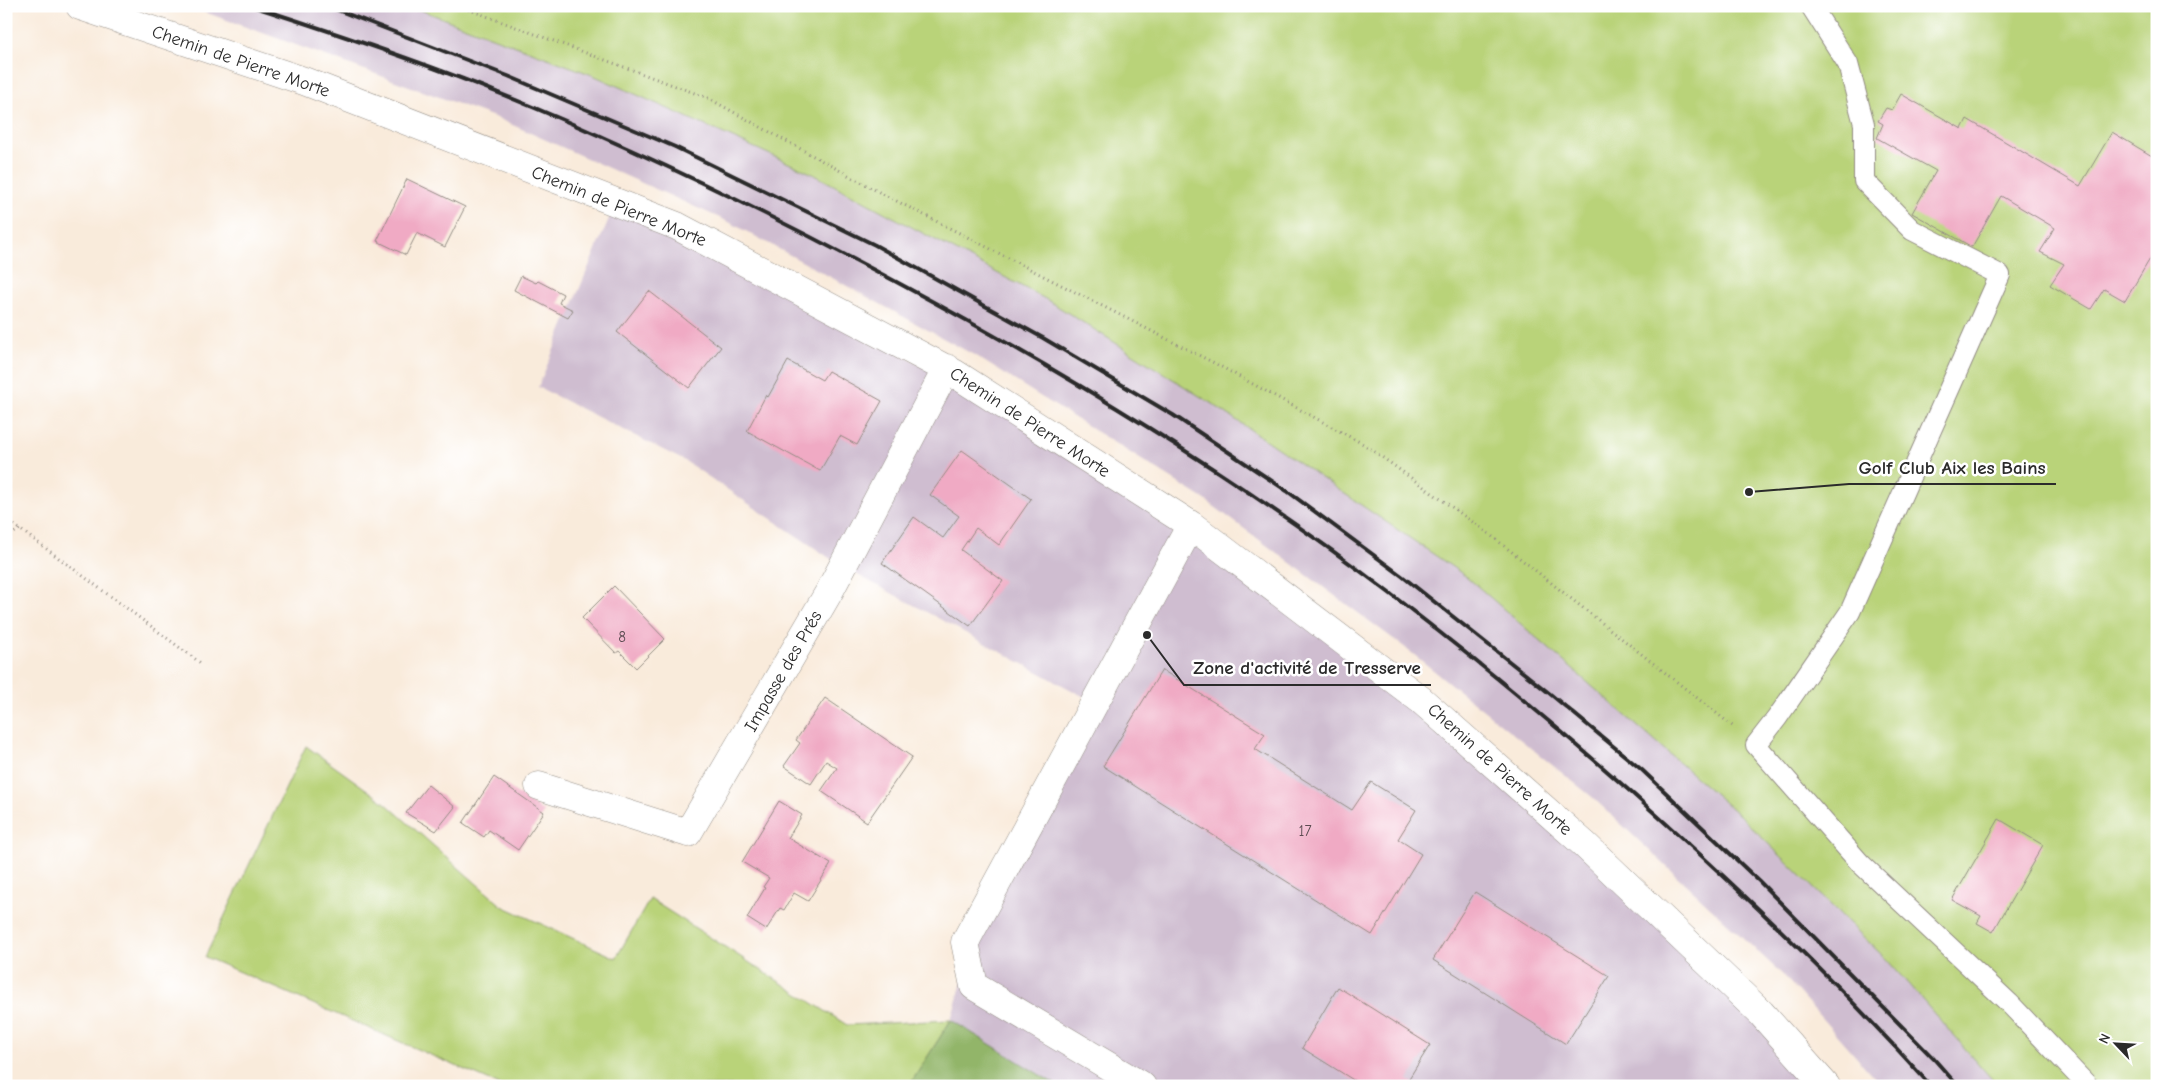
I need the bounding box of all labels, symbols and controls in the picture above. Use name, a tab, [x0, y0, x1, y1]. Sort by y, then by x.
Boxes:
street label: Chemin de Pierre Morte	[149, 21, 333, 102]
street label: Chemin de Pierre Morte	[528, 162, 709, 251]
street label: Chemin de Pierre Morte	[946, 363, 1114, 482]
callout: Golf Club Aix les Bains	[1849, 450, 2056, 484]
text: Golf Club Aix les Bains	[1858, 457, 2046, 479]
street label: Impasse des Prés	[740, 607, 827, 735]
house number: 8	[618, 628, 626, 646]
callout: Zone d'activité de Tresserve	[1184, 651, 1431, 685]
text: Zone d'activité de Tresserve	[1193, 657, 1421, 679]
street label: Chemin de Pierre Morte	[1423, 699, 1576, 840]
house number: 17	[1298, 822, 1312, 840]
north arrow	[2090, 1020, 2140, 1070]
text: N	[2095, 1031, 2114, 1046]

